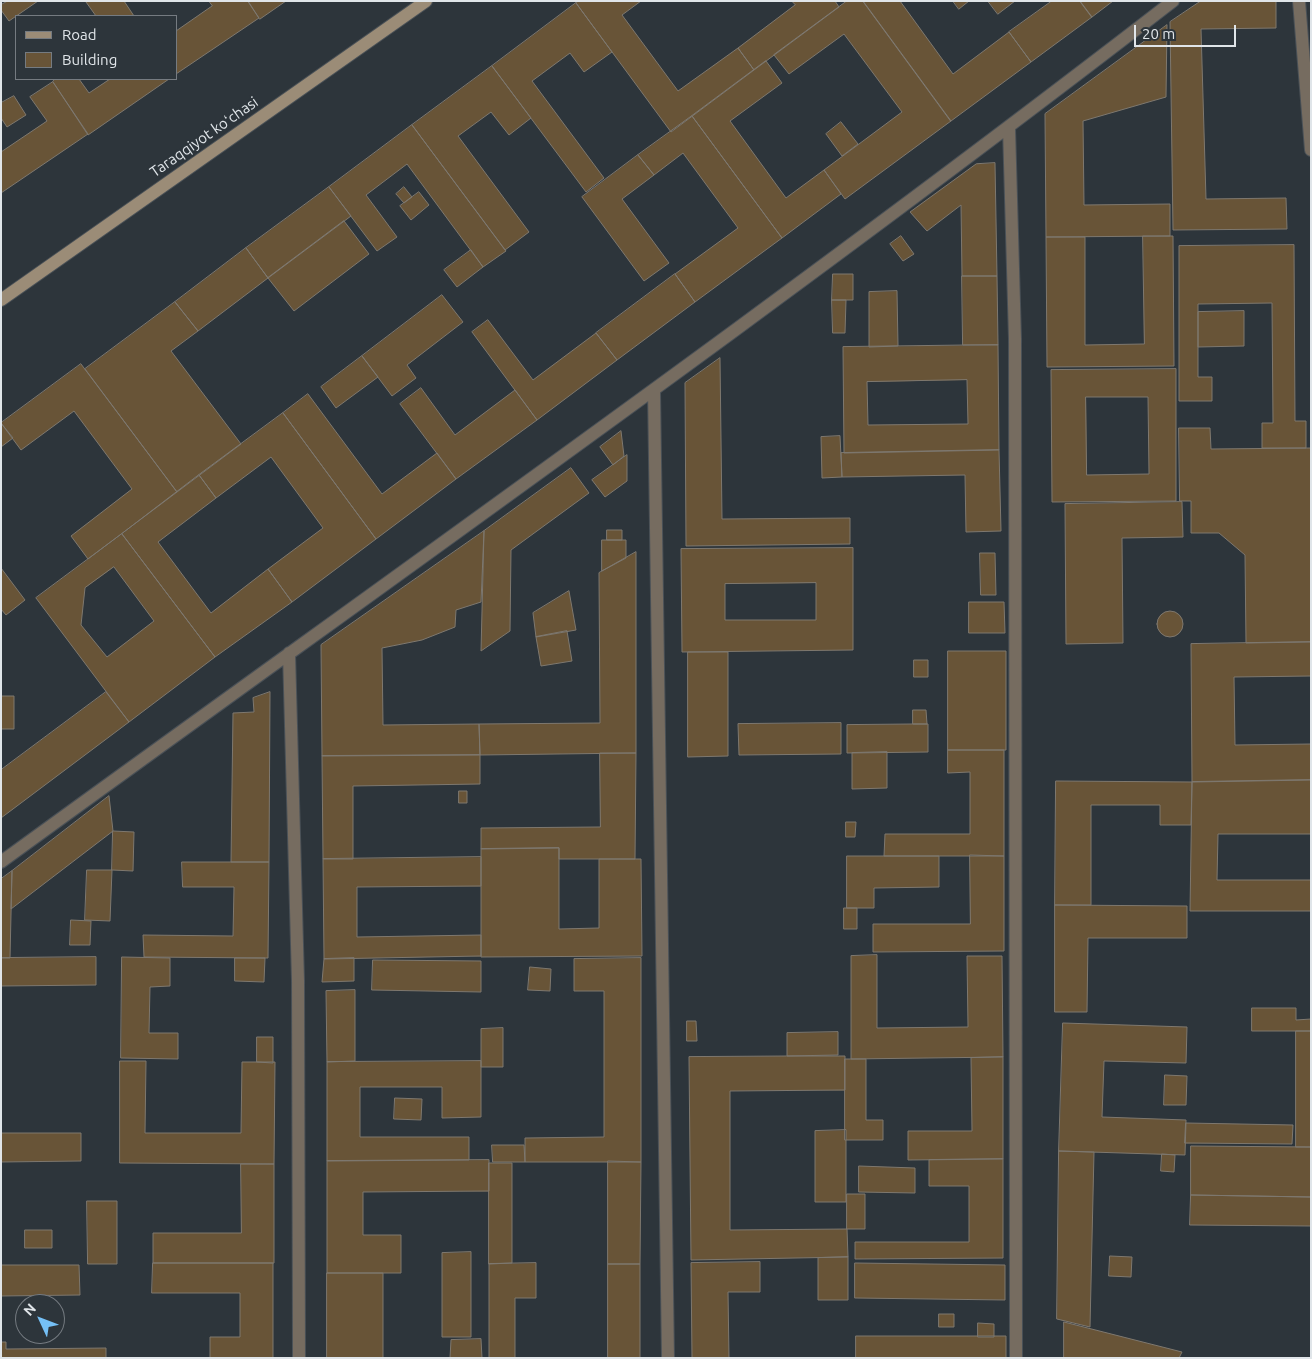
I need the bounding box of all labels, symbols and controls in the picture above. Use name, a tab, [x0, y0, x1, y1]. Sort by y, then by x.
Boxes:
legend	[15, 15, 178, 80]
scale bar	[1137, 15, 1240, 47]
text: 20 m	[1142, 25, 1175, 42]
text: Road	[62, 26, 97, 43]
text: Building	[62, 51, 117, 68]
street label: Taraqqiyot koʻchasi	[146, 93, 262, 181]
north arrow	[15, 1294, 65, 1344]
text: N	[20, 1300, 39, 1319]

